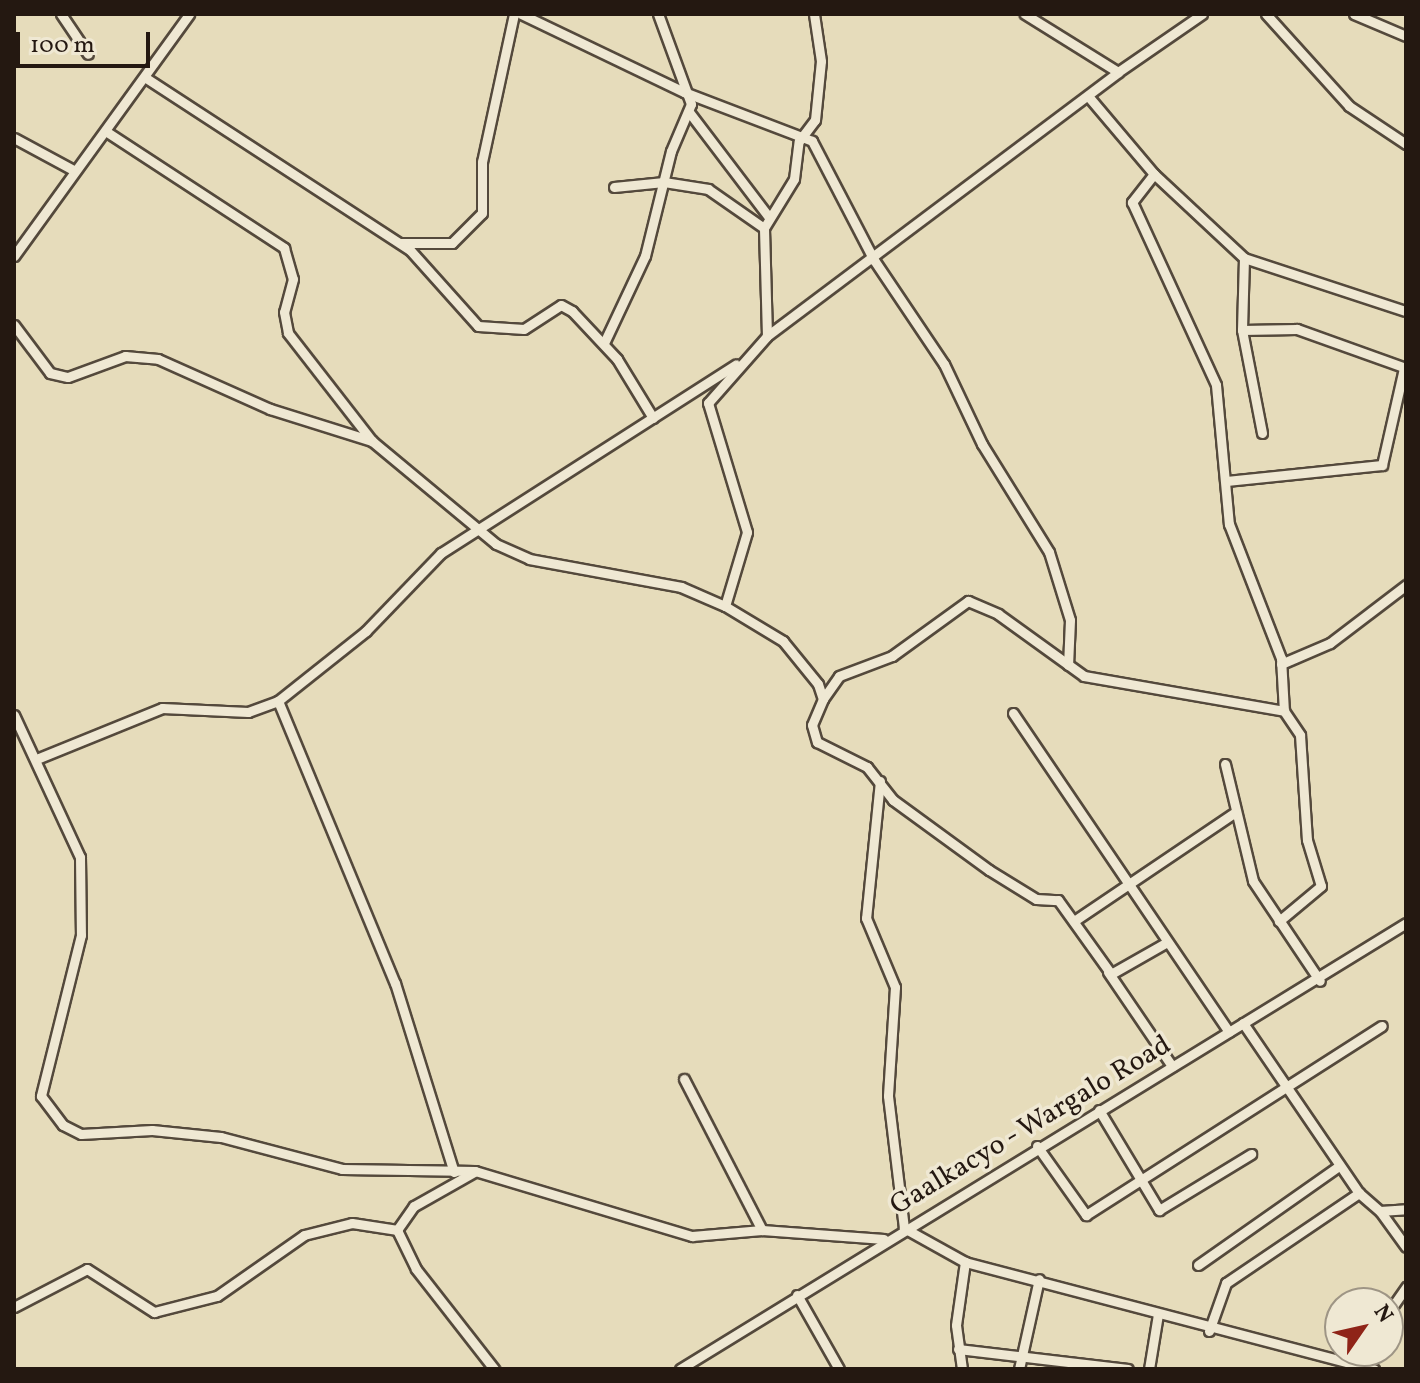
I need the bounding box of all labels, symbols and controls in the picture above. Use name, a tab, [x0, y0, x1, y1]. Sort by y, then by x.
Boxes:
scale bar	[20, 16, 154, 66]
text: 100 m	[30, 29, 95, 63]
street label: Gaalkacyo - Wargalo Road	[884, 1028, 1178, 1224]
north arrow	[1324, 1287, 1404, 1367]
text: N	[1365, 1299, 1400, 1330]

